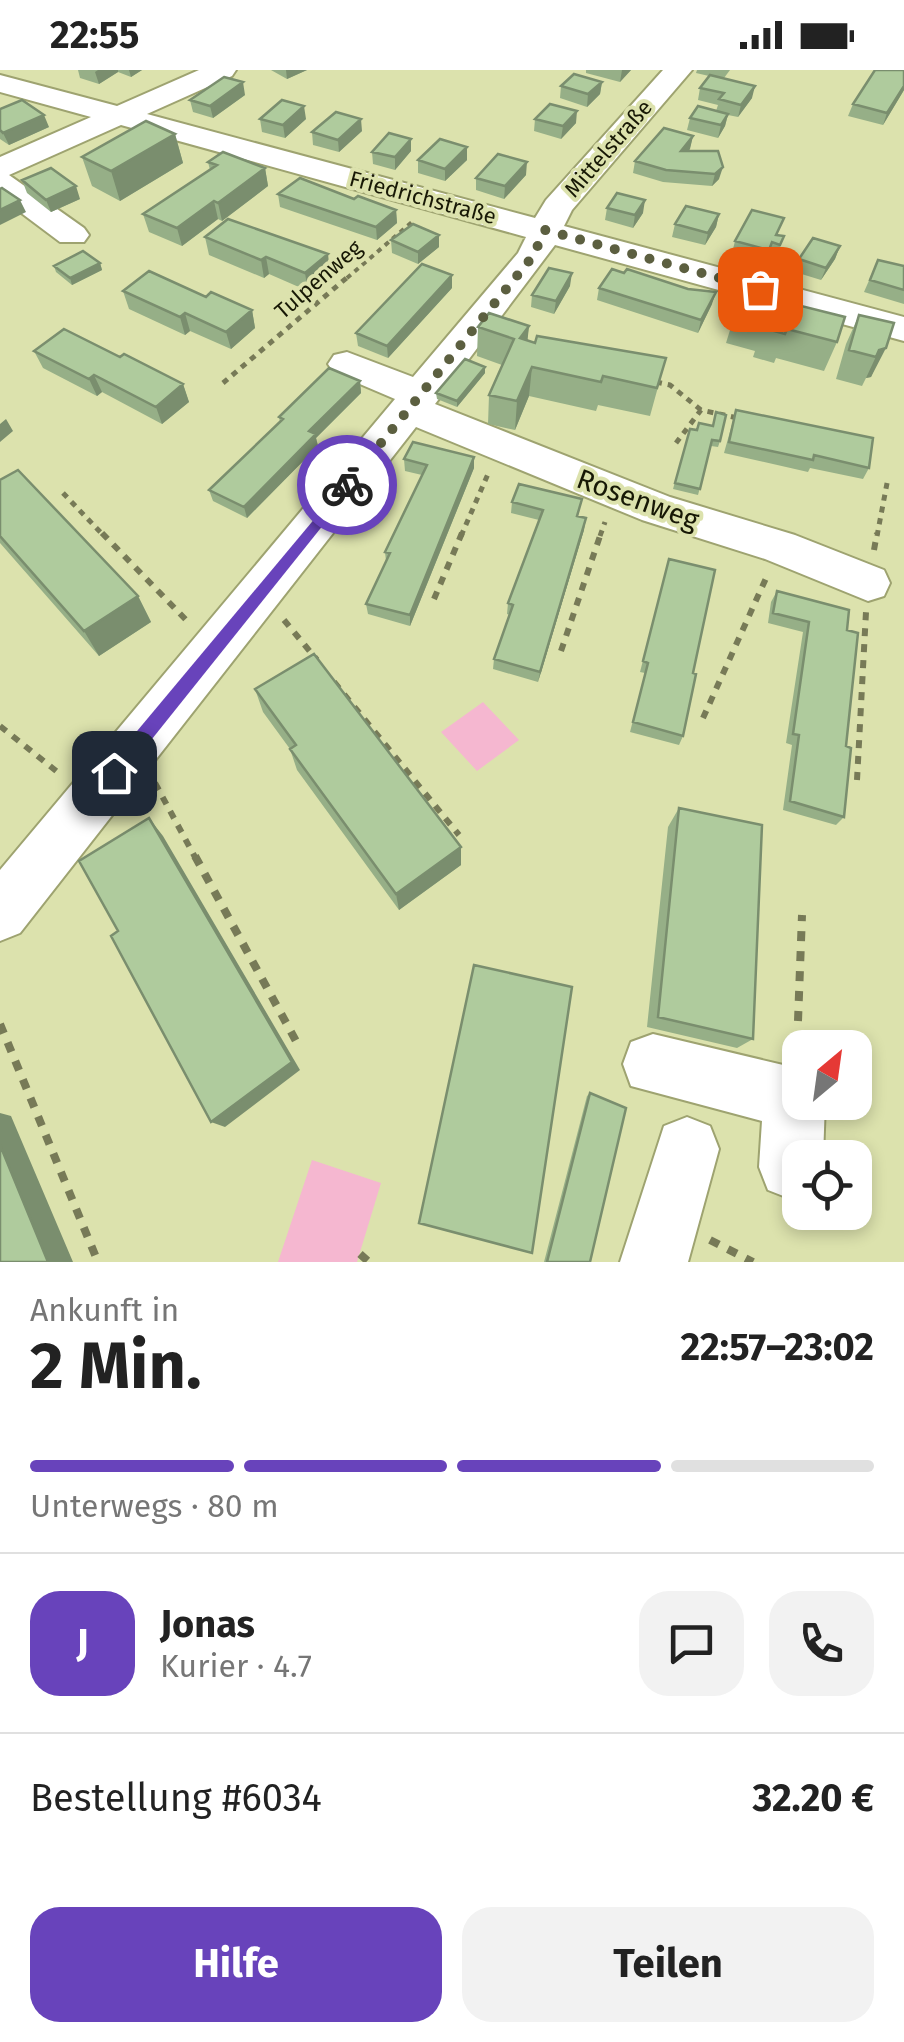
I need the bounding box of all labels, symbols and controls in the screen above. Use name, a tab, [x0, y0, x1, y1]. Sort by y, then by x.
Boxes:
text: 22:55	[50, 12, 139, 58]
street label: Mittelstraße	[559, 94, 658, 203]
street label: Friedrichstraße	[346, 165, 499, 230]
street label: Tulpenweg	[269, 234, 368, 325]
pin	[718, 247, 803, 332]
icon: bag	[733, 262, 788, 317]
courier	[297, 435, 397, 535]
icon: bike	[320, 458, 375, 513]
street label: Rosenweg	[572, 462, 704, 537]
pin	[72, 731, 157, 816]
icon: home	[87, 746, 142, 801]
north arrow	[782, 1030, 872, 1120]
map controls	[782, 1030, 872, 1230]
button: locate	[782, 1140, 872, 1230]
text: Ankunft in	[30, 1291, 179, 1329]
text: 22:57–23:02	[680, 1324, 874, 1370]
text: 2 Min.	[30, 1327, 202, 1405]
text: Unterwegs · 80 m	[30, 1487, 279, 1525]
button: chat	[639, 1591, 744, 1696]
button: phone	[769, 1591, 874, 1696]
text: Jonas	[160, 1601, 255, 1647]
text: J	[76, 1620, 89, 1666]
text: Kurier · 4.7	[160, 1647, 312, 1685]
text: Bestellung #6034	[30, 1775, 322, 1821]
text: 32.20 €	[753, 1775, 874, 1821]
button: Hilfe	[30, 1907, 442, 2022]
button: Teilen	[462, 1907, 874, 2022]

